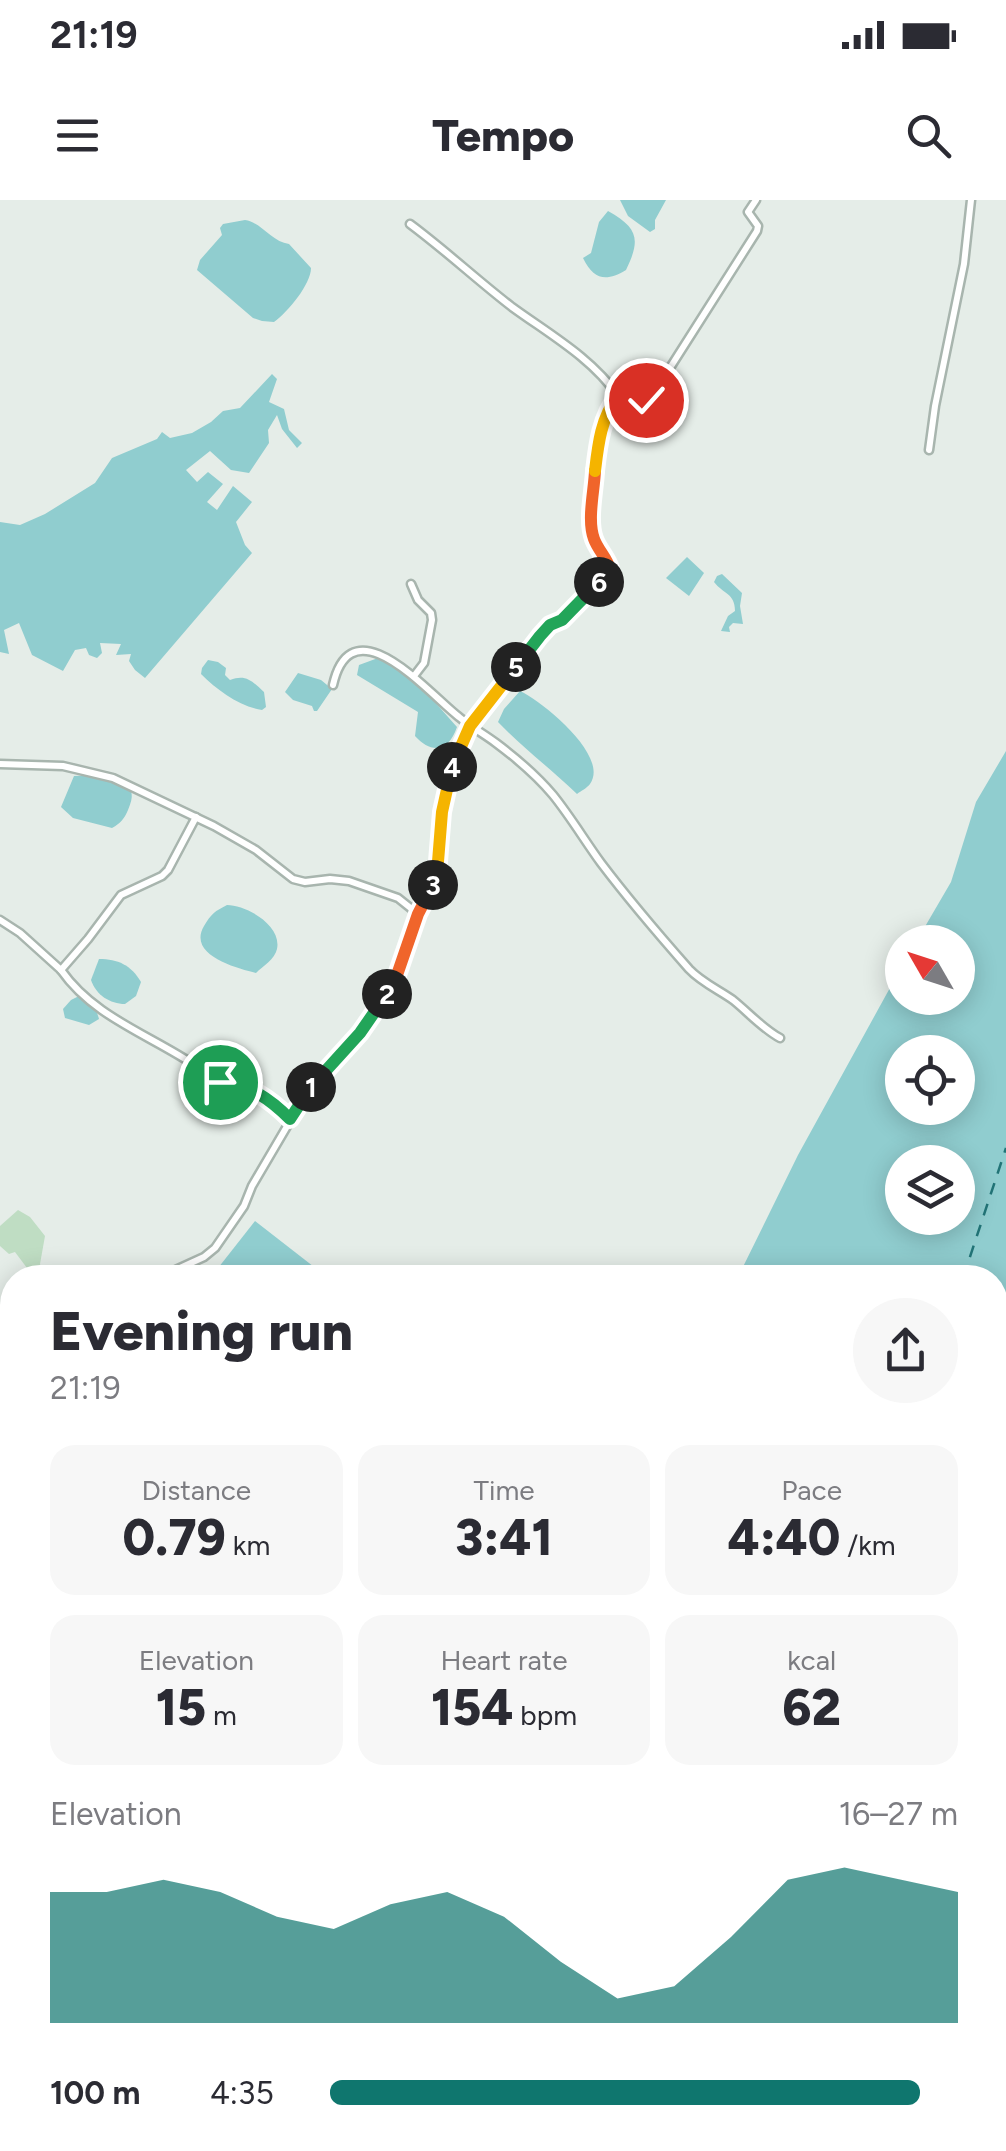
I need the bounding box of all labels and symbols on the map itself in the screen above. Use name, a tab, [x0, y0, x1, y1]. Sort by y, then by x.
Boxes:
pin	[604, 358, 689, 443]
pin: 6	[574, 557, 624, 607]
pin: 5	[491, 642, 541, 692]
pin: 4	[427, 742, 477, 792]
pin: 3	[408, 860, 458, 910]
north arrow	[885, 925, 975, 1015]
pin: 2	[362, 969, 412, 1019]
pin	[178, 1040, 263, 1125]
pin: 1	[286, 1062, 336, 1112]

